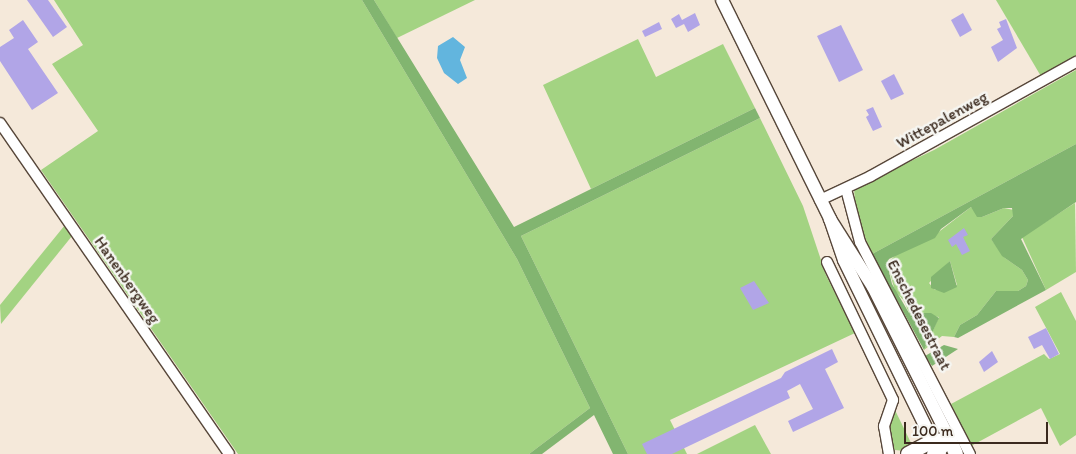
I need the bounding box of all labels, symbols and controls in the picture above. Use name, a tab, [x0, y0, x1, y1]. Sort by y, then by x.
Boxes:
street label: Wittepalenweg	[893, 87, 991, 153]
street label: Hanenbergweg	[90, 233, 164, 327]
street label: Enschedesestraat	[883, 257, 955, 373]
scale bar	[906, 412, 1050, 444]
text: 100 m	[912, 422, 953, 440]

